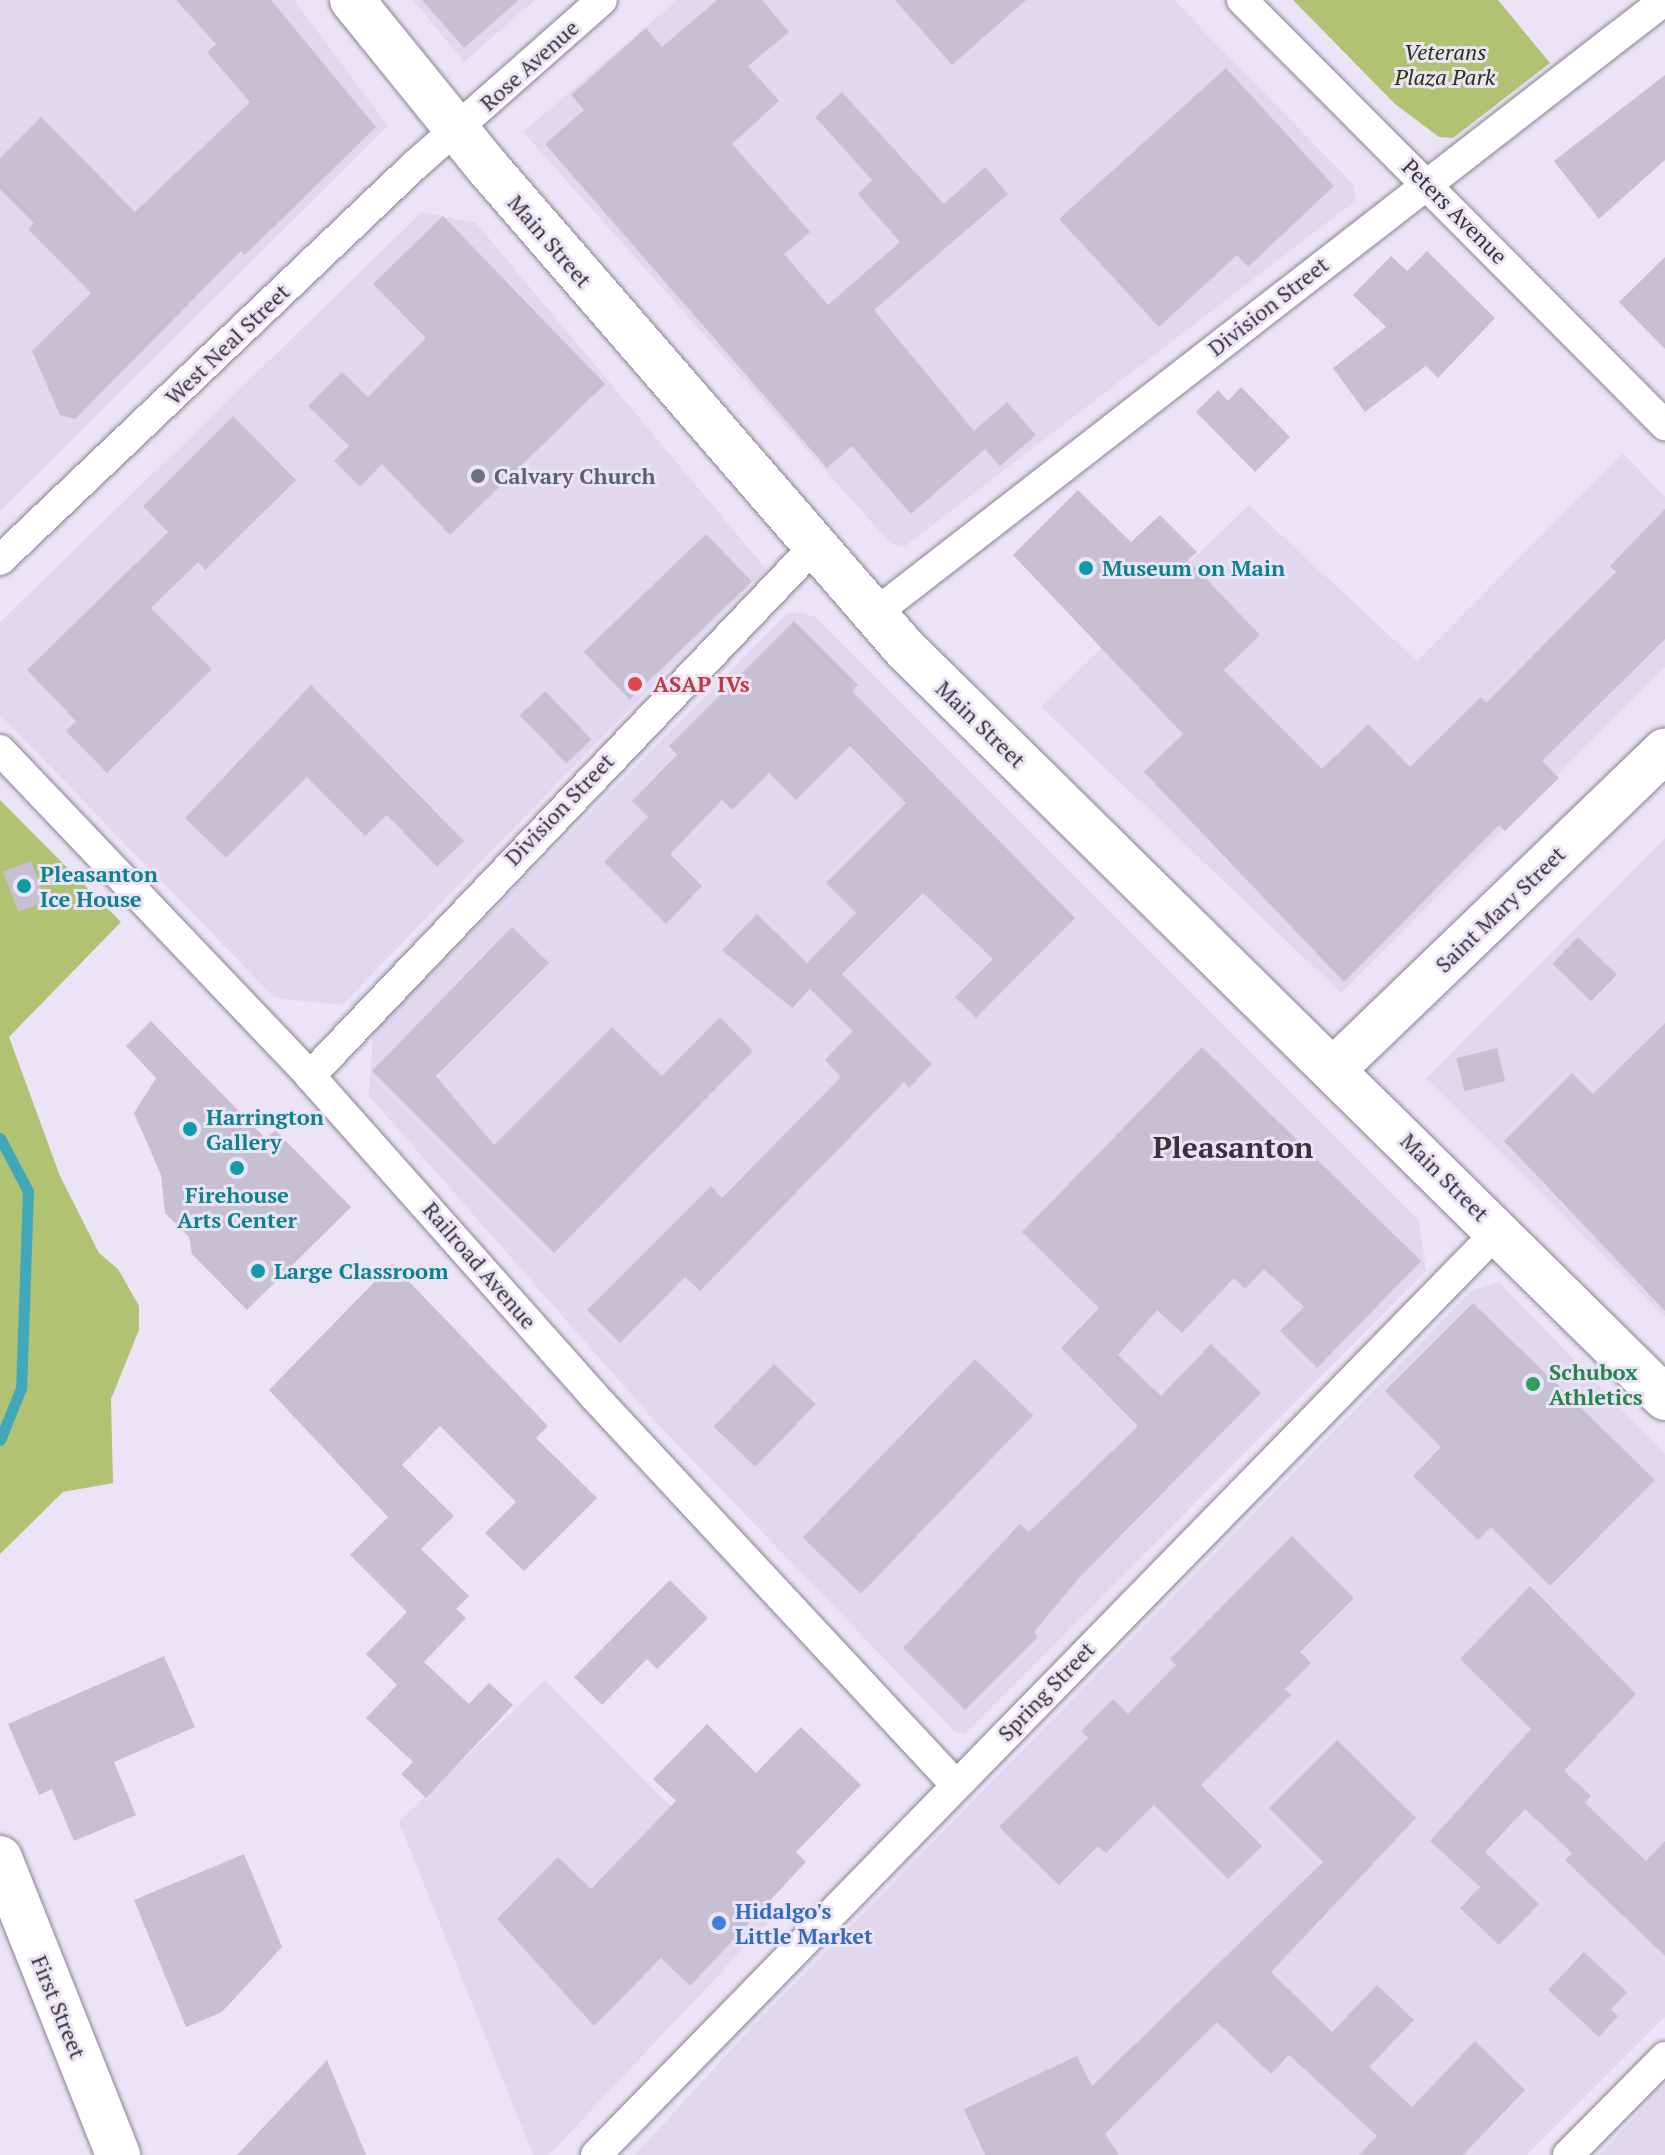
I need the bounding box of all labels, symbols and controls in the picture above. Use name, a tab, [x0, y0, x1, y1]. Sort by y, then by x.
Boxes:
street label: Rose Avenue	[474, 14, 584, 116]
park label: Veterans Plaza Park	[1395, 38, 1495, 90]
street label: Peters Avenue	[1397, 153, 1513, 269]
street label: Main Street	[503, 189, 597, 293]
street label: Division Street	[1203, 251, 1333, 361]
street label: West Neal Street	[160, 278, 294, 410]
place label: Calvary Church	[494, 463, 656, 489]
marker: Calvary Church	[469, 467, 487, 485]
place label: Museum on Main	[1102, 555, 1285, 581]
marker: Museum on Main	[1077, 559, 1095, 577]
place label: ASAP IVs	[653, 671, 750, 697]
marker: ASAP IVs	[624, 673, 646, 695]
street label: Main Street	[931, 675, 1031, 773]
street label: Division Street	[499, 748, 619, 870]
street label: Saint Mary Street	[1430, 840, 1570, 978]
place label: Pleasanton Ice House	[40, 860, 158, 912]
marker: Pleasanton Ice House	[15, 877, 33, 895]
place label: Harrington Gallery	[206, 1103, 324, 1154]
marker: Harrington Gallery	[181, 1120, 199, 1138]
street label: Main Street	[1395, 1127, 1495, 1227]
district label: Pleasanton	[1153, 1129, 1313, 1165]
marker: Firehouse Arts Center	[228, 1159, 246, 1177]
place label: Firehouse Arts Center	[177, 1181, 297, 1232]
street label: Railroad Avenue	[418, 1196, 542, 1334]
place label: Large Classroom	[274, 1258, 448, 1284]
marker: Large Classroom	[249, 1262, 267, 1280]
place label: Schubox Athletics	[1549, 1358, 1643, 1410]
marker: Schubox Athletics	[1524, 1375, 1542, 1393]
street label: Spring Street	[992, 1636, 1100, 1746]
place label: Hidalgo's Little Market	[735, 1897, 873, 1948]
marker: Hidalgo's Little Market	[710, 1914, 728, 1932]
street label: First Street	[26, 1952, 92, 2062]

